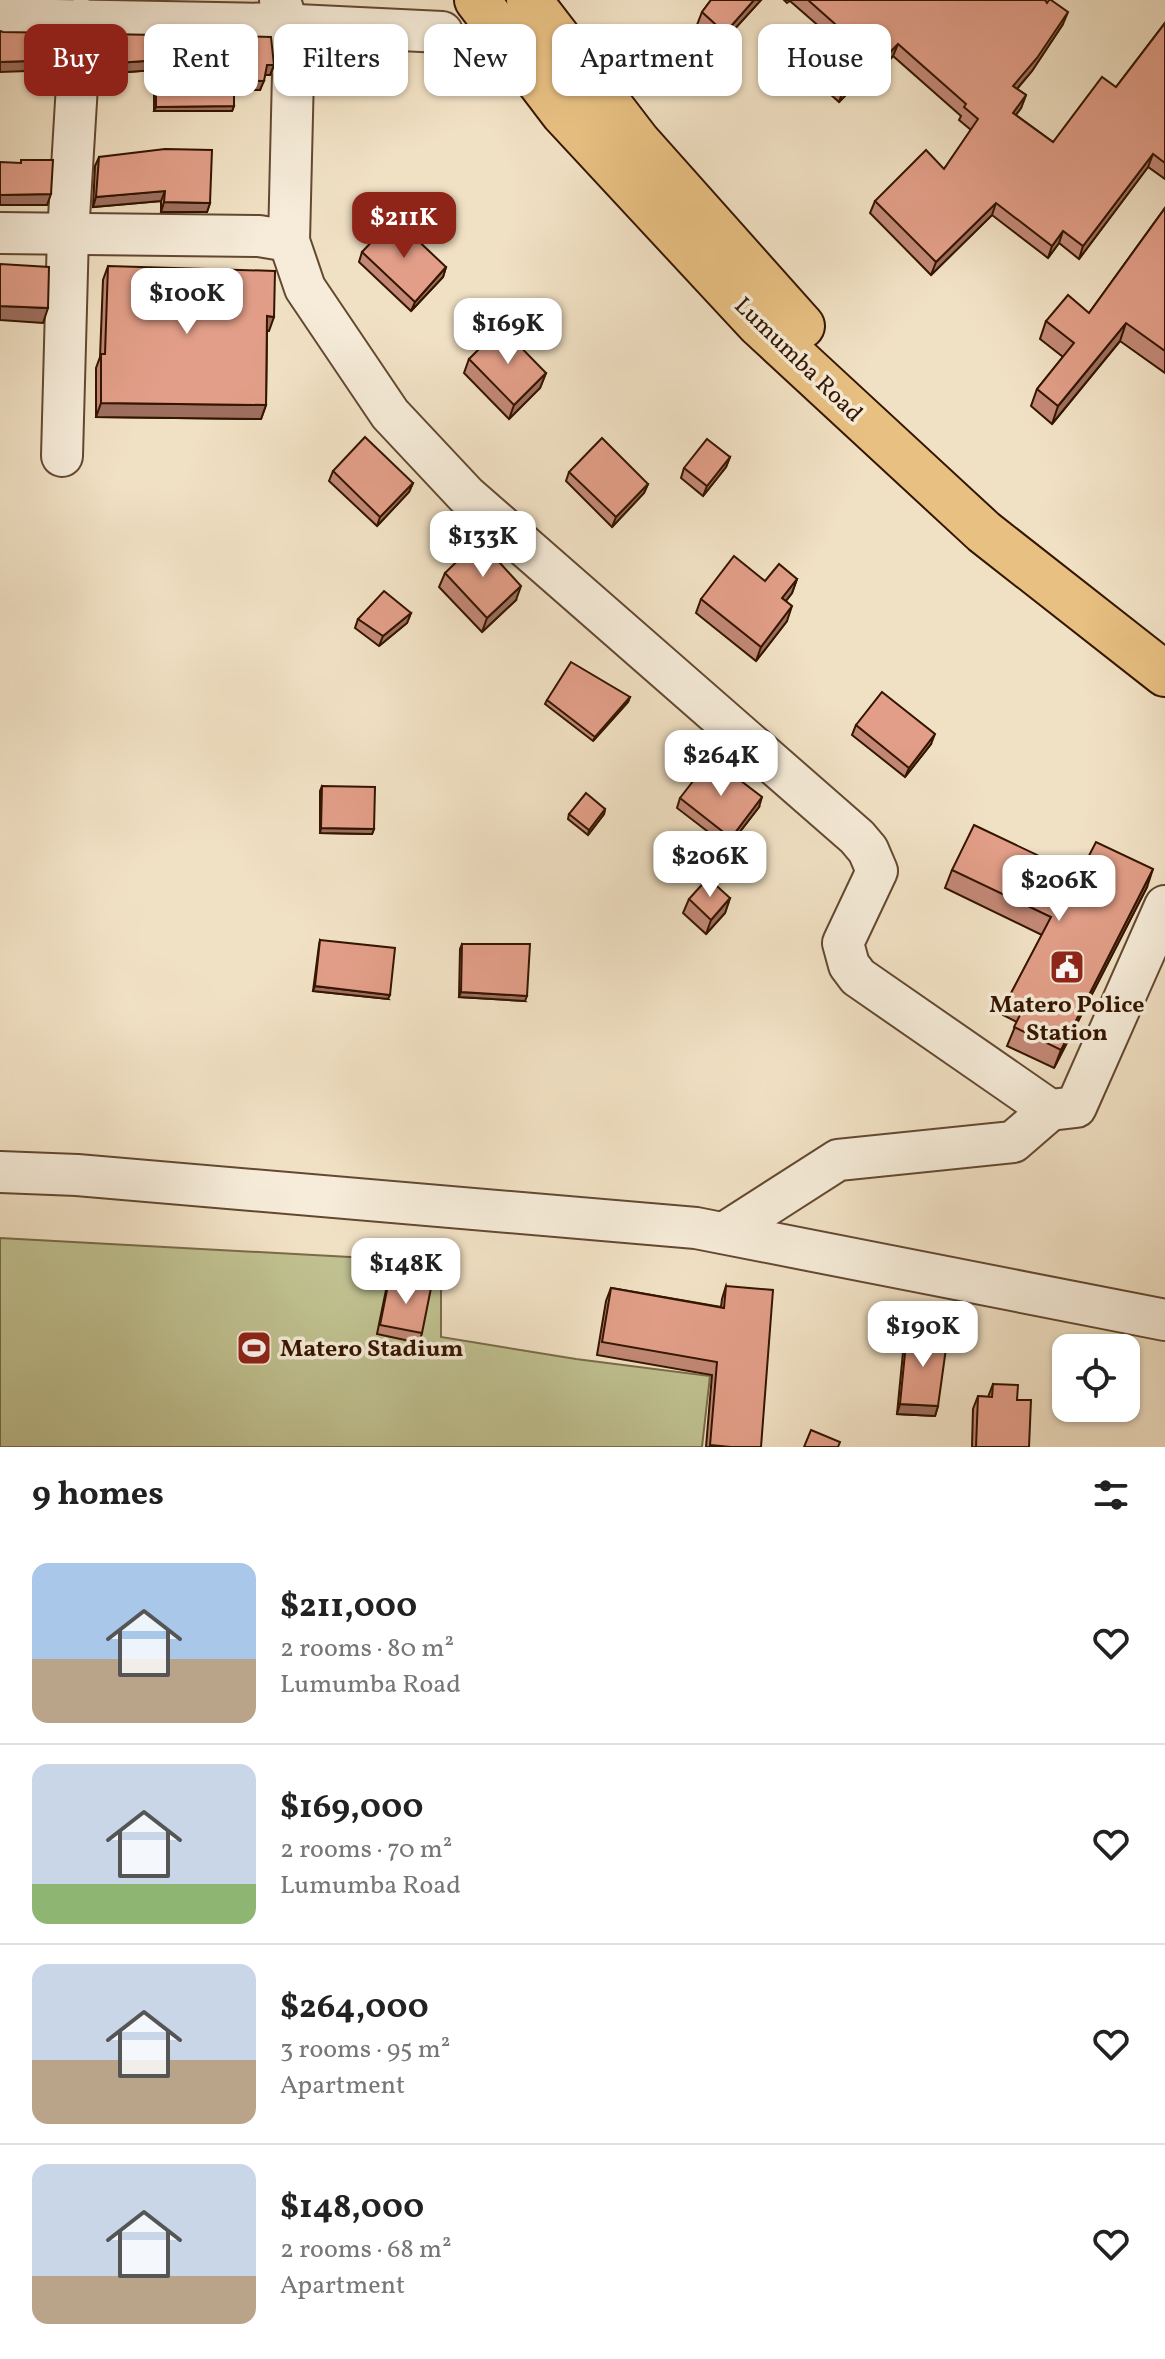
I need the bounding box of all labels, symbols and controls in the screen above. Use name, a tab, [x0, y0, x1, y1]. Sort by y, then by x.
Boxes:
chip: Buy	[24, 24, 128, 96]
chip: Rent	[144, 24, 258, 96]
chip: Filters	[274, 24, 408, 96]
chip: New	[424, 24, 536, 96]
chip: Apartment	[552, 24, 742, 96]
chip: House	[758, 24, 891, 96]
pin: $211K	[348, 192, 460, 260]
text: $211K	[370, 200, 438, 236]
pin: $100K	[131, 268, 243, 336]
text: $100K	[149, 276, 225, 312]
street label: Lumumba Road	[726, 290, 870, 431]
pin: $169K	[452, 298, 564, 366]
text: $169K	[472, 306, 544, 342]
pin: $133K	[427, 511, 539, 579]
text: $133K	[448, 519, 518, 555]
pin: $264K	[665, 730, 777, 798]
text: $264K	[683, 738, 759, 774]
pin: $206K	[654, 831, 766, 899]
text: $206K	[671, 839, 749, 875]
pin: $206K	[1003, 855, 1115, 923]
text: $206K	[1020, 863, 1098, 899]
public building icon: Matero Police Station	[1048, 948, 1086, 986]
place label: Matero Police Station	[989, 989, 1145, 1051]
pin: $148K	[350, 1238, 462, 1306]
text: $148K	[369, 1246, 443, 1282]
pin: $190K	[867, 1301, 979, 1369]
text: $190K	[886, 1309, 960, 1345]
sports icon: Matero Stadium	[235, 1329, 273, 1367]
place label: Matero Stadium	[280, 1333, 464, 1367]
map controls	[1052, 1334, 1140, 1422]
button: locate	[1052, 1334, 1140, 1422]
text: 9 homes	[32, 1472, 164, 1519]
icon: filters	[1089, 1473, 1133, 1517]
text: $211,000	[280, 1584, 417, 1631]
icon: home	[96, 1595, 192, 1691]
icon: heart	[1089, 1621, 1133, 1665]
text: 2 rooms · 80 m²	[280, 1631, 454, 1667]
text: Lumumba Road	[280, 1667, 461, 1703]
text: $169,000	[280, 1785, 423, 1832]
icon: home	[96, 1796, 192, 1892]
icon: heart	[1089, 1822, 1133, 1866]
text: 2 rooms · 70 m²	[280, 1832, 452, 1868]
text: Lumumba Road	[280, 1868, 461, 1904]
text: $264,000	[280, 1985, 429, 2032]
icon: home	[96, 1996, 192, 2092]
icon: heart	[1089, 2022, 1133, 2066]
text: 3 rooms · 95 m²	[280, 2032, 450, 2068]
text: Apartment	[280, 2068, 405, 2104]
text: $148,000	[280, 2185, 424, 2232]
icon: home	[96, 2196, 192, 2292]
icon: heart	[1089, 2222, 1133, 2266]
text: 2 rooms · 68 m²	[280, 2232, 452, 2268]
text: Apartment	[280, 2268, 405, 2304]

